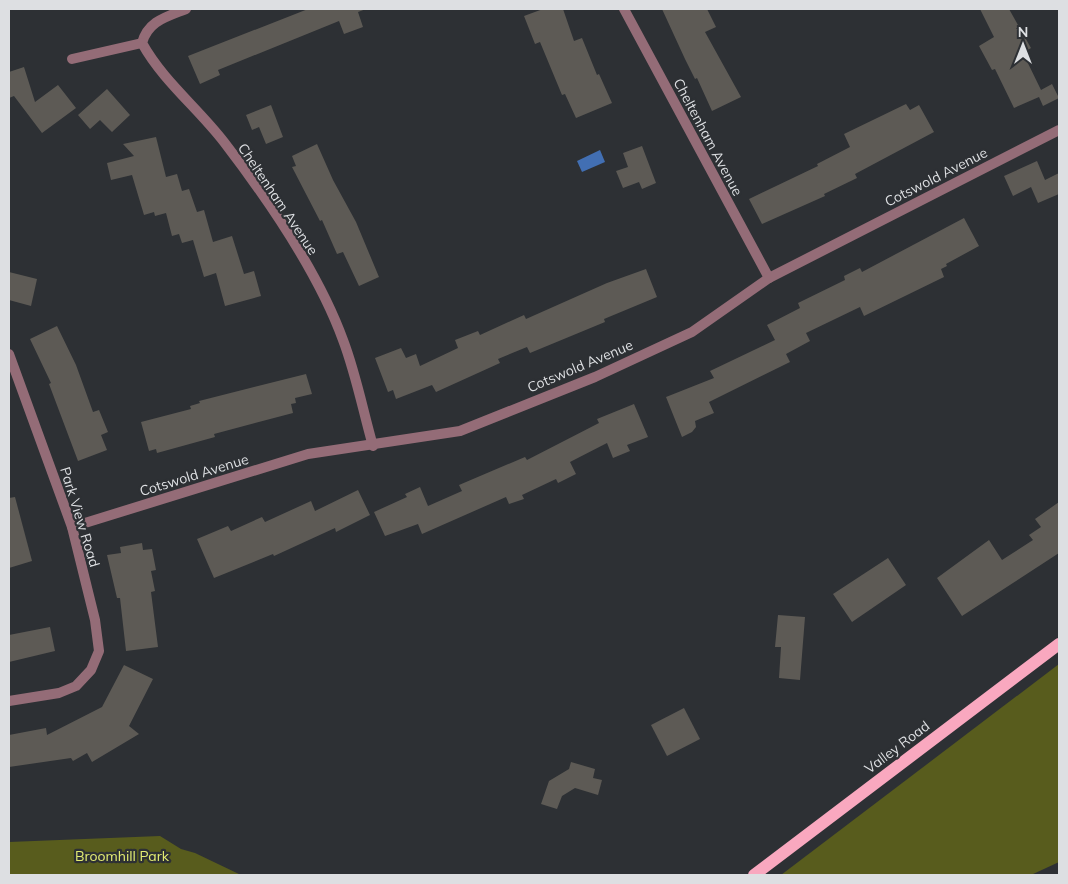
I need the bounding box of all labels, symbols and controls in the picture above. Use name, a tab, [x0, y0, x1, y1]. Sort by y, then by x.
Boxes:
north arrow	[998, 20, 1048, 70]
text: N	[1018, 23, 1028, 41]
street label: Cheltenham Avenue	[669, 75, 747, 199]
street label: Cheltenham Avenue	[234, 140, 322, 258]
street label: Cotswold Avenue	[882, 143, 990, 211]
street label: Cotswold Avenue	[525, 336, 635, 396]
street label: Cotswold Avenue	[137, 450, 251, 500]
street label: Park View Road	[56, 465, 104, 569]
street label: Valley Road	[861, 717, 933, 777]
park label: Broomhill Park	[75, 847, 170, 865]

